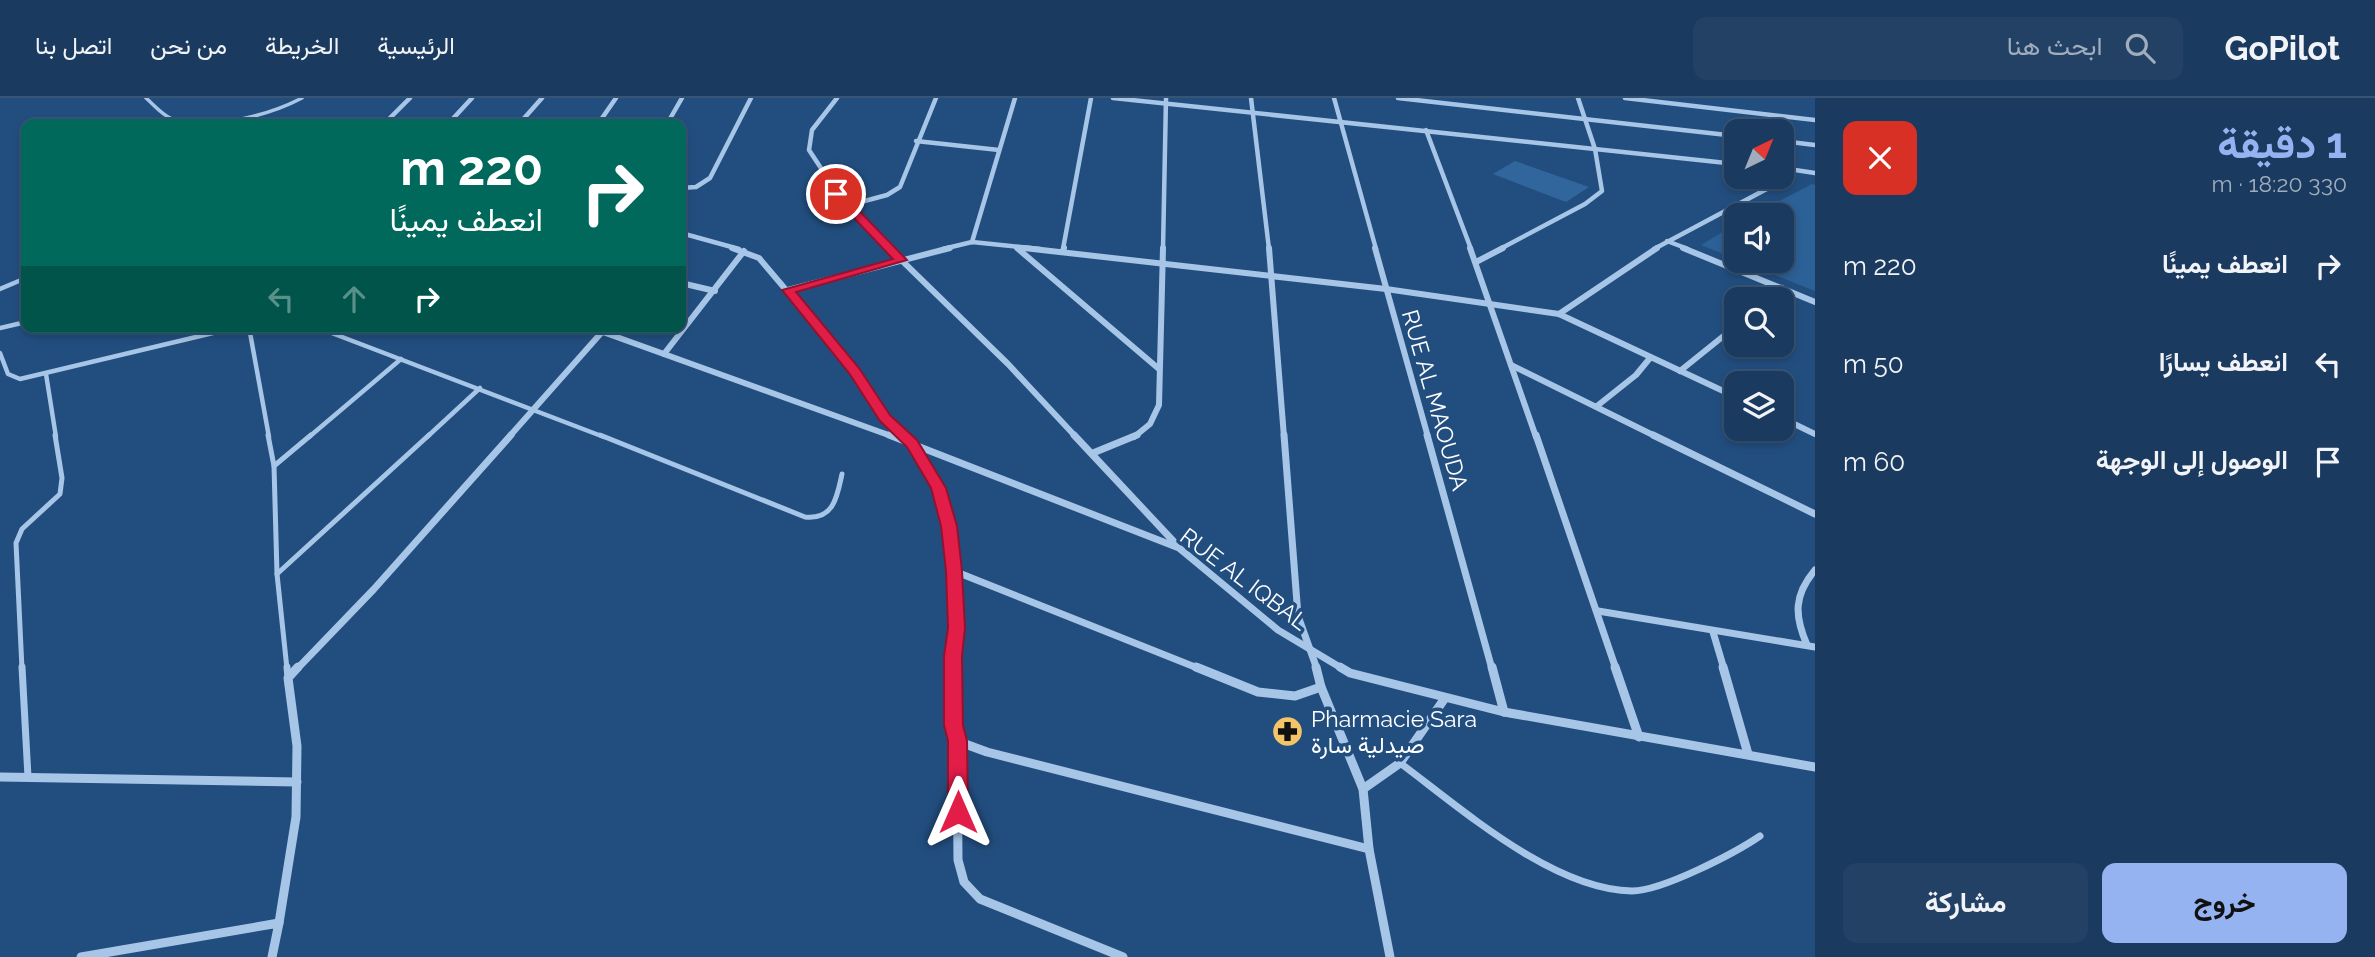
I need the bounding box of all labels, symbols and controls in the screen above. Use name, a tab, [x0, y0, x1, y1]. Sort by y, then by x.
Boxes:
search box	[1693, 17, 2183, 80]
icon: search	[2121, 29, 2159, 67]
text: GoPilot	[2225, 29, 2340, 68]
text: اتصل بنا	[35, 31, 112, 60]
text: من نحن	[150, 31, 227, 60]
text: الخريطة	[265, 31, 339, 60]
text: الرئيسية	[377, 31, 455, 60]
text: ابحث هنا	[2007, 31, 2103, 61]
north arrow	[1724, 119, 1794, 189]
map controls	[1724, 119, 1794, 441]
text: 1 دقيقة	[2217, 119, 2347, 168]
button: close	[1843, 121, 1917, 195]
text: 220 m	[400, 139, 543, 196]
icon: right	[567, 147, 658, 238]
pin	[806, 164, 866, 224]
text: 330 m · 18:20	[2211, 170, 2347, 197]
icon: arrive	[817, 175, 855, 213]
text: انعطف يمينًا	[390, 201, 543, 238]
button: sound	[1724, 203, 1794, 273]
icon: right	[2309, 247, 2347, 285]
text: انعطف يمينًا	[2162, 249, 2288, 279]
text: 220 m	[1843, 251, 1917, 281]
icon: left	[262, 280, 300, 318]
icon: ahead	[335, 280, 373, 318]
icon: right	[408, 280, 446, 318]
button: search	[1724, 287, 1794, 357]
street label: RUE AL MAOUDA	[1397, 306, 1474, 494]
icon: left	[2309, 345, 2347, 383]
text: انعطف يسارًا	[2159, 347, 2288, 377]
text: 50 m	[1843, 349, 1904, 379]
button: layers	[1724, 371, 1794, 441]
icon: arrive	[2309, 443, 2347, 481]
text: الوصول إلى الوجهة	[2096, 445, 2288, 475]
text: 60 m	[1843, 447, 1905, 477]
street label: RUE AL IQBAL	[1175, 522, 1314, 636]
place label: Pharmacie Sara صيدلية سارة	[1311, 705, 1477, 760]
pharmacy icon: Pharmacie Sara صيدلية سارة	[1271, 715, 1305, 749]
position arrow	[921, 775, 995, 849]
button: مشاركة	[1843, 863, 2088, 943]
button: خروج	[2102, 863, 2347, 943]

